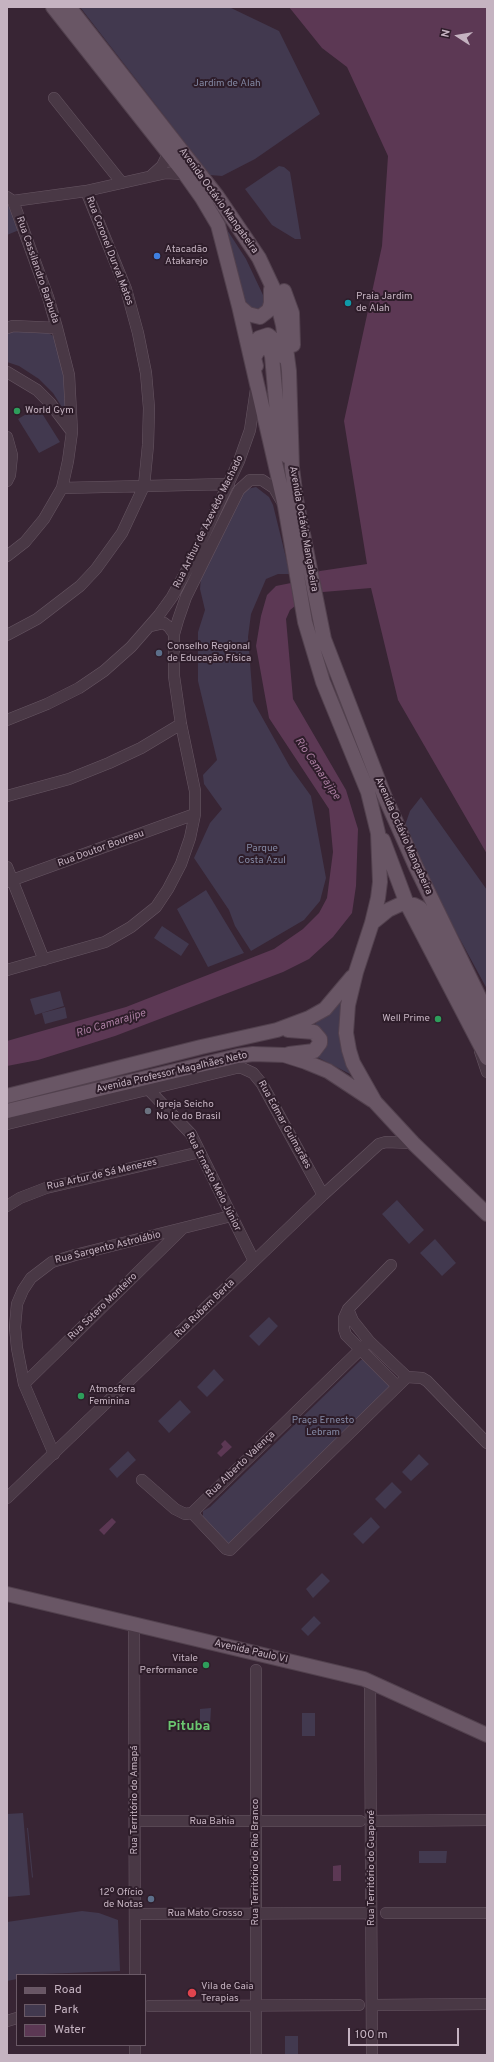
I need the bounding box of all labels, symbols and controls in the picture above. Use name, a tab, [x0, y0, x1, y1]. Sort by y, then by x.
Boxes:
north arrow	[438, 16, 478, 56]
text: N	[439, 28, 454, 39]
park label: Jardim de Alah	[193, 78, 261, 90]
street label: Avenida Octávio Mangabeira	[176, 146, 260, 256]
street label: Rua Coronel Durval Matos	[83, 195, 135, 307]
street label: Rua Cassilandro Barbuda	[13, 215, 61, 325]
place label: Atacadão Atakarejo	[165, 244, 208, 268]
marker: Atacadão Atakarejo	[152, 251, 162, 261]
place label: Praia Jardim de Alah	[356, 291, 413, 314]
marker: Praia Jardim de Alah	[343, 298, 353, 308]
place label: World Gym	[25, 405, 74, 417]
marker: World Gym	[12, 406, 22, 416]
street label: Rua Arthur de Azevêdo Machado	[171, 453, 247, 591]
street label: Avenida Octávio Mangabeira	[286, 465, 320, 593]
place label: Conselho Regional de Educação Física	[167, 641, 251, 664]
marker: Conselho Regional de Educação Física	[154, 648, 164, 658]
water label: Rio Camarajipe	[291, 735, 343, 803]
street label: Avenida Octávio Mangabeira	[372, 775, 434, 897]
street label: Rua Doutor Boureau	[56, 828, 146, 870]
park label: Parque Costa Azul	[238, 843, 286, 866]
water label: Rio Camarajipe	[74, 1007, 148, 1041]
place label: Well Prime	[382, 1013, 430, 1025]
marker: Well Prime	[433, 1014, 443, 1024]
street label: Avenida Professor Magalhães Neto	[95, 1050, 249, 1096]
street label: Rua Edmar Guimarães	[255, 1079, 313, 1171]
place label: Igreja Seicho No Ie do Brasil	[156, 1099, 221, 1122]
marker: Igreja Seicho No Ie do Brasil	[143, 1106, 153, 1116]
street label: Rua Ernesto Melo Júnior	[183, 1130, 243, 1234]
street label: Rua Artur de Sá Menezes	[46, 1156, 158, 1194]
street label: Rua Sargento Astrolábio	[54, 1229, 162, 1267]
street label: Rua Sotero Monteiro	[66, 1271, 140, 1343]
street label: Rua Rubem Berta	[172, 1277, 238, 1341]
place label: Atmosfera Feminina	[89, 1384, 135, 1408]
marker: Atmosfera Feminina	[76, 1391, 86, 1401]
park label: Praça Ernesto Lebram	[292, 1415, 354, 1438]
street label: Rua Alberto Valença	[204, 1429, 278, 1501]
street label: Avenida Paulo VI	[213, 1638, 289, 1666]
place label: Vitale Performance	[140, 1653, 198, 1676]
marker: Vitale Performance	[201, 1660, 211, 1670]
district label: Pituba	[168, 1719, 210, 1735]
street label: Rua Território do Amapá	[129, 1745, 141, 1855]
street label: Rua Território do Rio Branco	[250, 1799, 262, 1925]
street label: Rua Território do Guaporé	[366, 1810, 378, 1926]
street label: Rua Bahia	[189, 1816, 235, 1828]
place label: 12º Ofício de Notas	[100, 1887, 143, 1910]
marker: 12º Ofício de Notas	[146, 1894, 156, 1904]
street label: Rua Mato Grosso	[167, 1908, 243, 1920]
legend	[16, 1974, 146, 2046]
place label: Vila de Gaia Terapias	[201, 1981, 254, 2004]
text: Road	[54, 1982, 82, 1998]
marker: Vila de Gaia Terapias	[186, 1987, 198, 1999]
text: Park	[54, 2002, 79, 2018]
scale bar	[350, 2020, 461, 2046]
text: Water	[54, 2022, 86, 2038]
text: 100 m	[355, 2027, 388, 2043]

